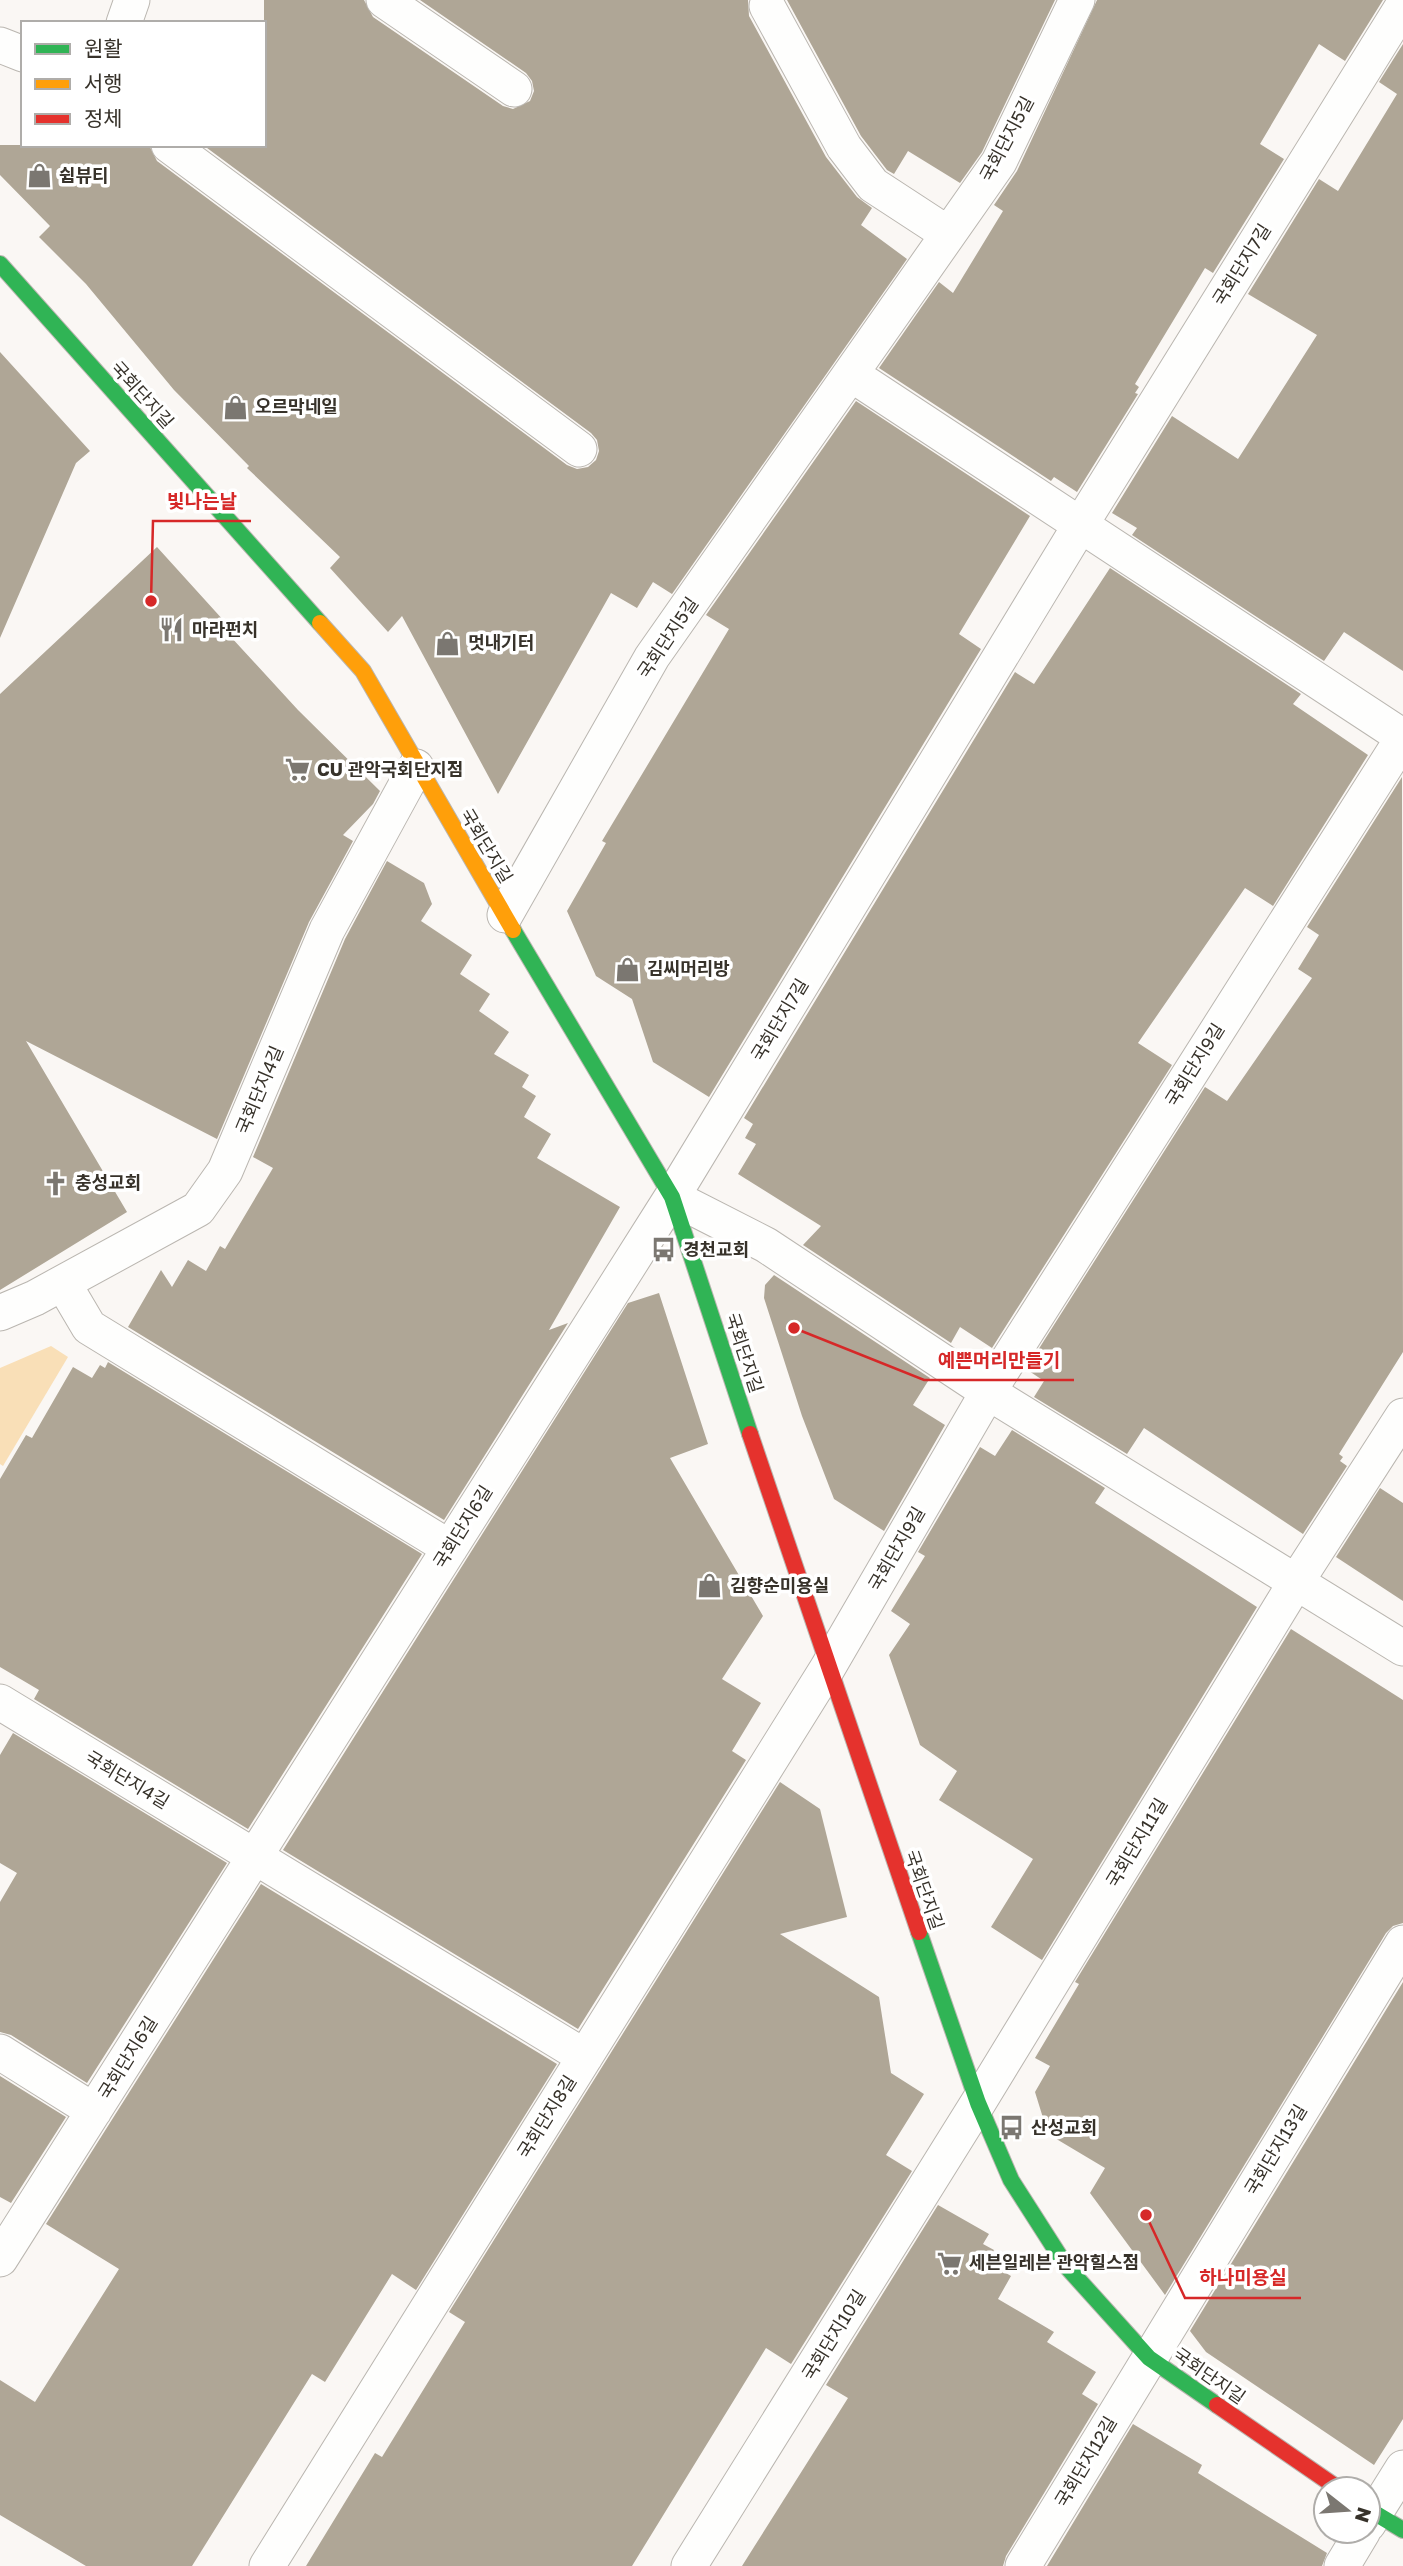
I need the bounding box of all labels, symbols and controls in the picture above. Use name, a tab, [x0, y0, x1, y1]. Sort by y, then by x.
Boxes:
legend	[21, 21, 266, 147]
text: 원활	[84, 35, 123, 61]
text: 서행	[84, 70, 123, 96]
street label: 국회단지5길	[975, 92, 1038, 185]
text: 정체	[84, 105, 123, 131]
shop icon: 쉼뷰티	[25, 162, 53, 190]
place label: 쉼뷰티	[59, 164, 109, 186]
street label: 국회단지7길	[1207, 219, 1275, 309]
street label: 국회단지길	[107, 356, 179, 432]
shop icon: 오르막네일	[221, 393, 249, 421]
place label: 오르막네일	[255, 395, 338, 417]
callout: 빛나는날	[153, 481, 251, 521]
text: 빛나는날	[167, 489, 237, 512]
street label: 국회단지5길	[632, 593, 702, 682]
restaurant icon: 마라펀치	[158, 616, 186, 644]
place label: 마라펀치	[192, 618, 258, 640]
shop icon: 멋내기터	[434, 629, 462, 657]
place label: 멋내기터	[468, 631, 534, 653]
supermarket icon: CU 관악국회단지점	[283, 756, 311, 784]
place label: CU 관악국회단지점	[317, 758, 463, 780]
street label: 국회단지길	[456, 804, 518, 887]
shop icon: 김씨머리방	[613, 955, 641, 983]
place label: 김씨머리방	[647, 957, 730, 979]
street label: 국회단지7길	[746, 974, 812, 1065]
street label: 국회단지9길	[1160, 1019, 1228, 1110]
street label: 국회단지4길	[231, 1042, 288, 1137]
church icon: 충성교회	[41, 1169, 69, 1197]
place label: 충성교회	[75, 1171, 141, 1193]
bus stop icon: 경천교회	[649, 1236, 677, 1264]
place label: 경천교회	[683, 1238, 749, 1260]
street label: 국회단지길	[722, 1310, 768, 1395]
callout: 예쁜머리만들기	[924, 1340, 1074, 1380]
text: 예쁜머리만들기	[938, 1348, 1060, 1371]
street label: 국회단지6길	[428, 1481, 496, 1572]
street label: 국회단지9길	[863, 1502, 929, 1595]
shop icon: 김향순미용실	[696, 1572, 724, 1600]
place label: 김향순미용실	[730, 1574, 829, 1596]
street label: 국회단지4길	[82, 1746, 173, 1813]
street label: 국회단지11길	[1101, 1794, 1171, 1891]
street label: 국회단지길	[901, 1847, 949, 1932]
street label: 국회단지6길	[93, 2012, 161, 2103]
street label: 국회단지8길	[512, 2071, 580, 2162]
street label: 국회단지13길	[1239, 2100, 1311, 2199]
bus stop icon: 산성교회	[997, 2114, 1025, 2142]
place label: 산성교회	[1031, 2116, 1097, 2138]
supermarket icon: 세븐일레븐 관악힐스점	[935, 2249, 963, 2277]
place label: 세븐일레븐 관악힐스점	[969, 2251, 1139, 2273]
callout: 하나미용실	[1185, 2258, 1301, 2298]
text: 하나미용실	[1199, 2265, 1287, 2288]
street label: 국회단지10길	[797, 2285, 870, 2384]
street label: 국회단지길	[1169, 2342, 1250, 2408]
street label: 국회단지12길	[1049, 2412, 1121, 2511]
north arrow	[1312, 2475, 1382, 2545]
text: N	[1351, 2505, 1377, 2525]

